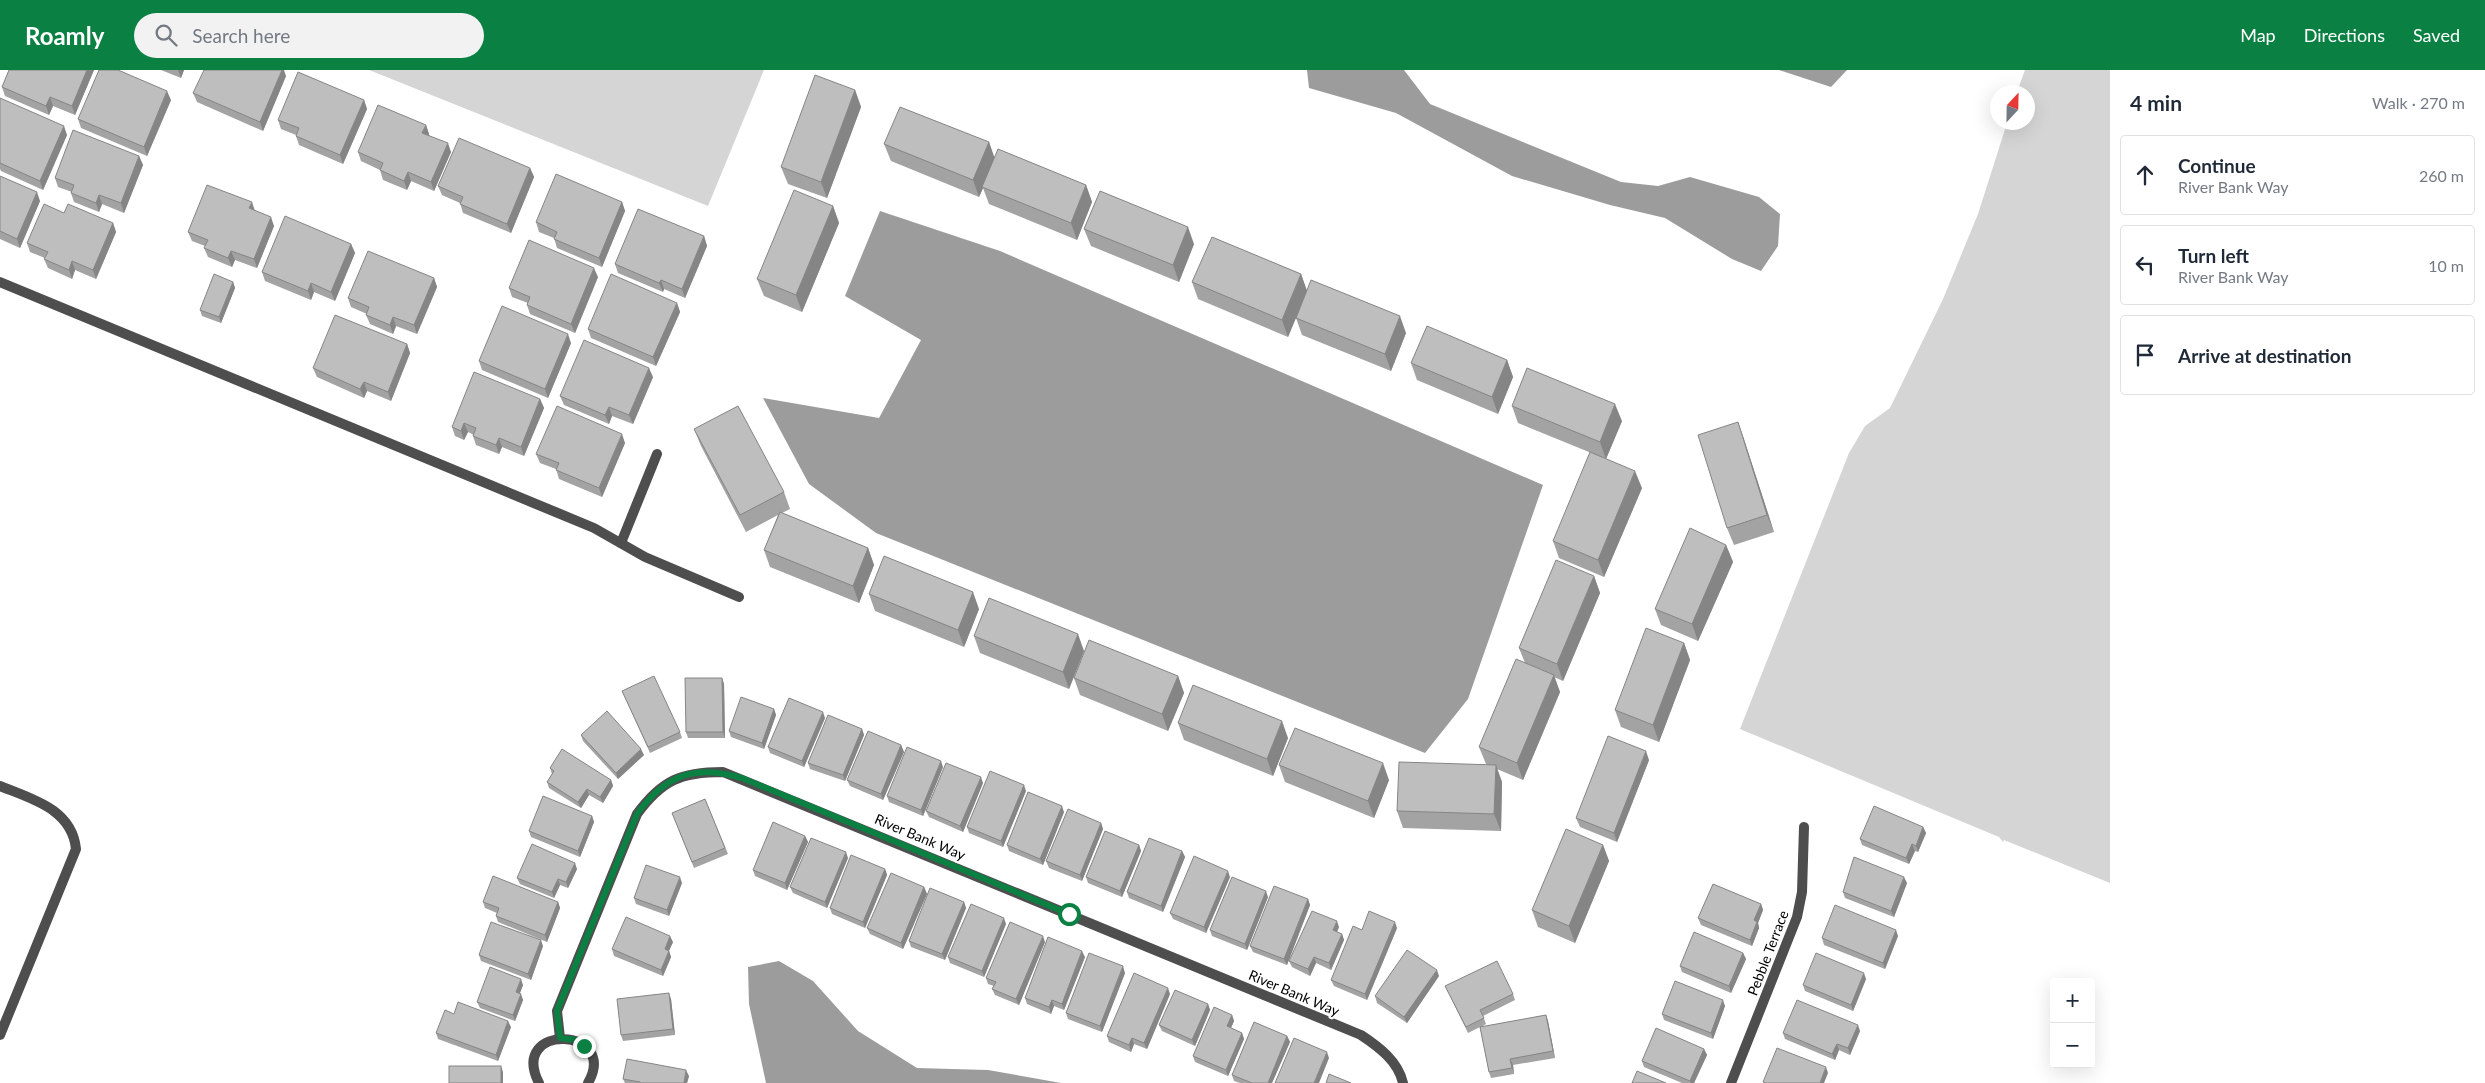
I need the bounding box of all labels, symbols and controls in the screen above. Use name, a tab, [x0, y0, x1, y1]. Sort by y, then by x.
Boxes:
search box	[134, 13, 484, 58]
text: Roamly	[25, 21, 104, 50]
icon: search	[152, 21, 180, 49]
text: Search here	[192, 24, 290, 47]
text: Map	[2240, 24, 2276, 46]
text: Directions	[2304, 24, 2385, 46]
text: Saved	[2413, 24, 2460, 46]
north arrow	[1990, 85, 2035, 130]
text: 4 min	[2130, 90, 2182, 115]
text: Walk · 270 m	[2372, 93, 2465, 112]
text: Continue	[2178, 154, 2256, 177]
icon: ahead	[2131, 161, 2159, 189]
text: 260 m	[2419, 166, 2464, 185]
text: River Bank Way	[2178, 177, 2289, 196]
text: Turn left	[2178, 244, 2249, 267]
icon: left	[2131, 251, 2159, 279]
text: 10 m	[2428, 256, 2464, 275]
text: River Bank Way	[2178, 267, 2289, 286]
icon: arrive	[2131, 341, 2159, 369]
text: Arrive at destination	[2178, 344, 2351, 367]
street label: River Bank Way	[872, 810, 969, 864]
route start	[1058, 903, 1081, 926]
street label: Pebble Terrace	[1743, 908, 1792, 998]
street label: River Bank Way	[1246, 966, 1343, 1020]
map controls	[2050, 978, 2095, 1068]
button: +	[2050, 978, 2095, 1023]
button: −	[2050, 1023, 2095, 1068]
route end	[573, 1035, 596, 1058]

